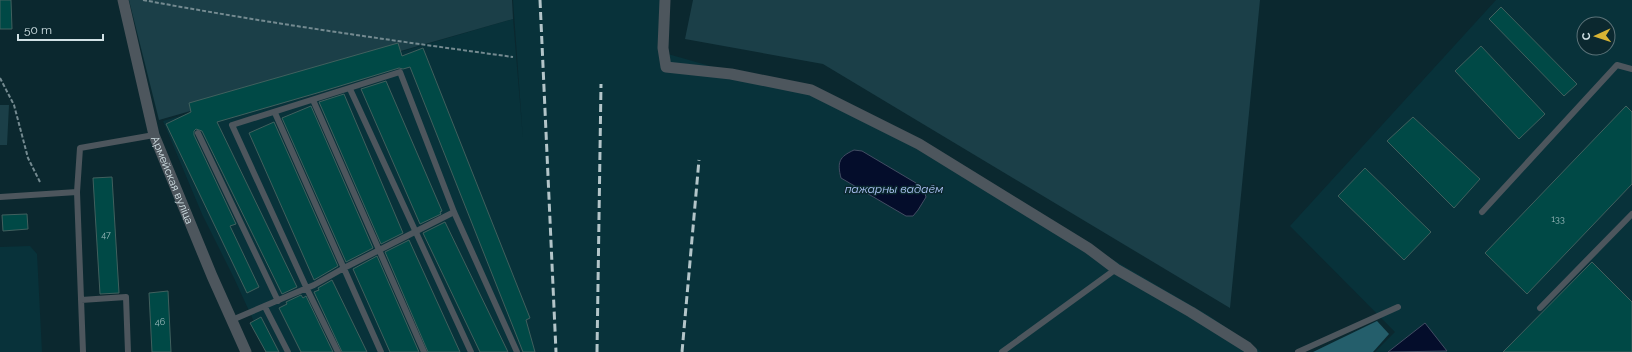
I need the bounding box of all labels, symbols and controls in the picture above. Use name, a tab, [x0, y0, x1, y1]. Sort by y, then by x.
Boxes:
scale bar	[18, 16, 103, 42]
north arrow	[1576, 16, 1616, 56]
text: 50 m	[24, 23, 52, 37]
text: С	[1580, 32, 1593, 41]
street label: Армейская вуліца	[148, 134, 196, 226]
water label: пажарны вадаём	[845, 182, 944, 196]
house number: 133	[1551, 214, 1565, 224]
house number: 47	[101, 230, 111, 240]
house number: 46	[155, 317, 166, 327]

